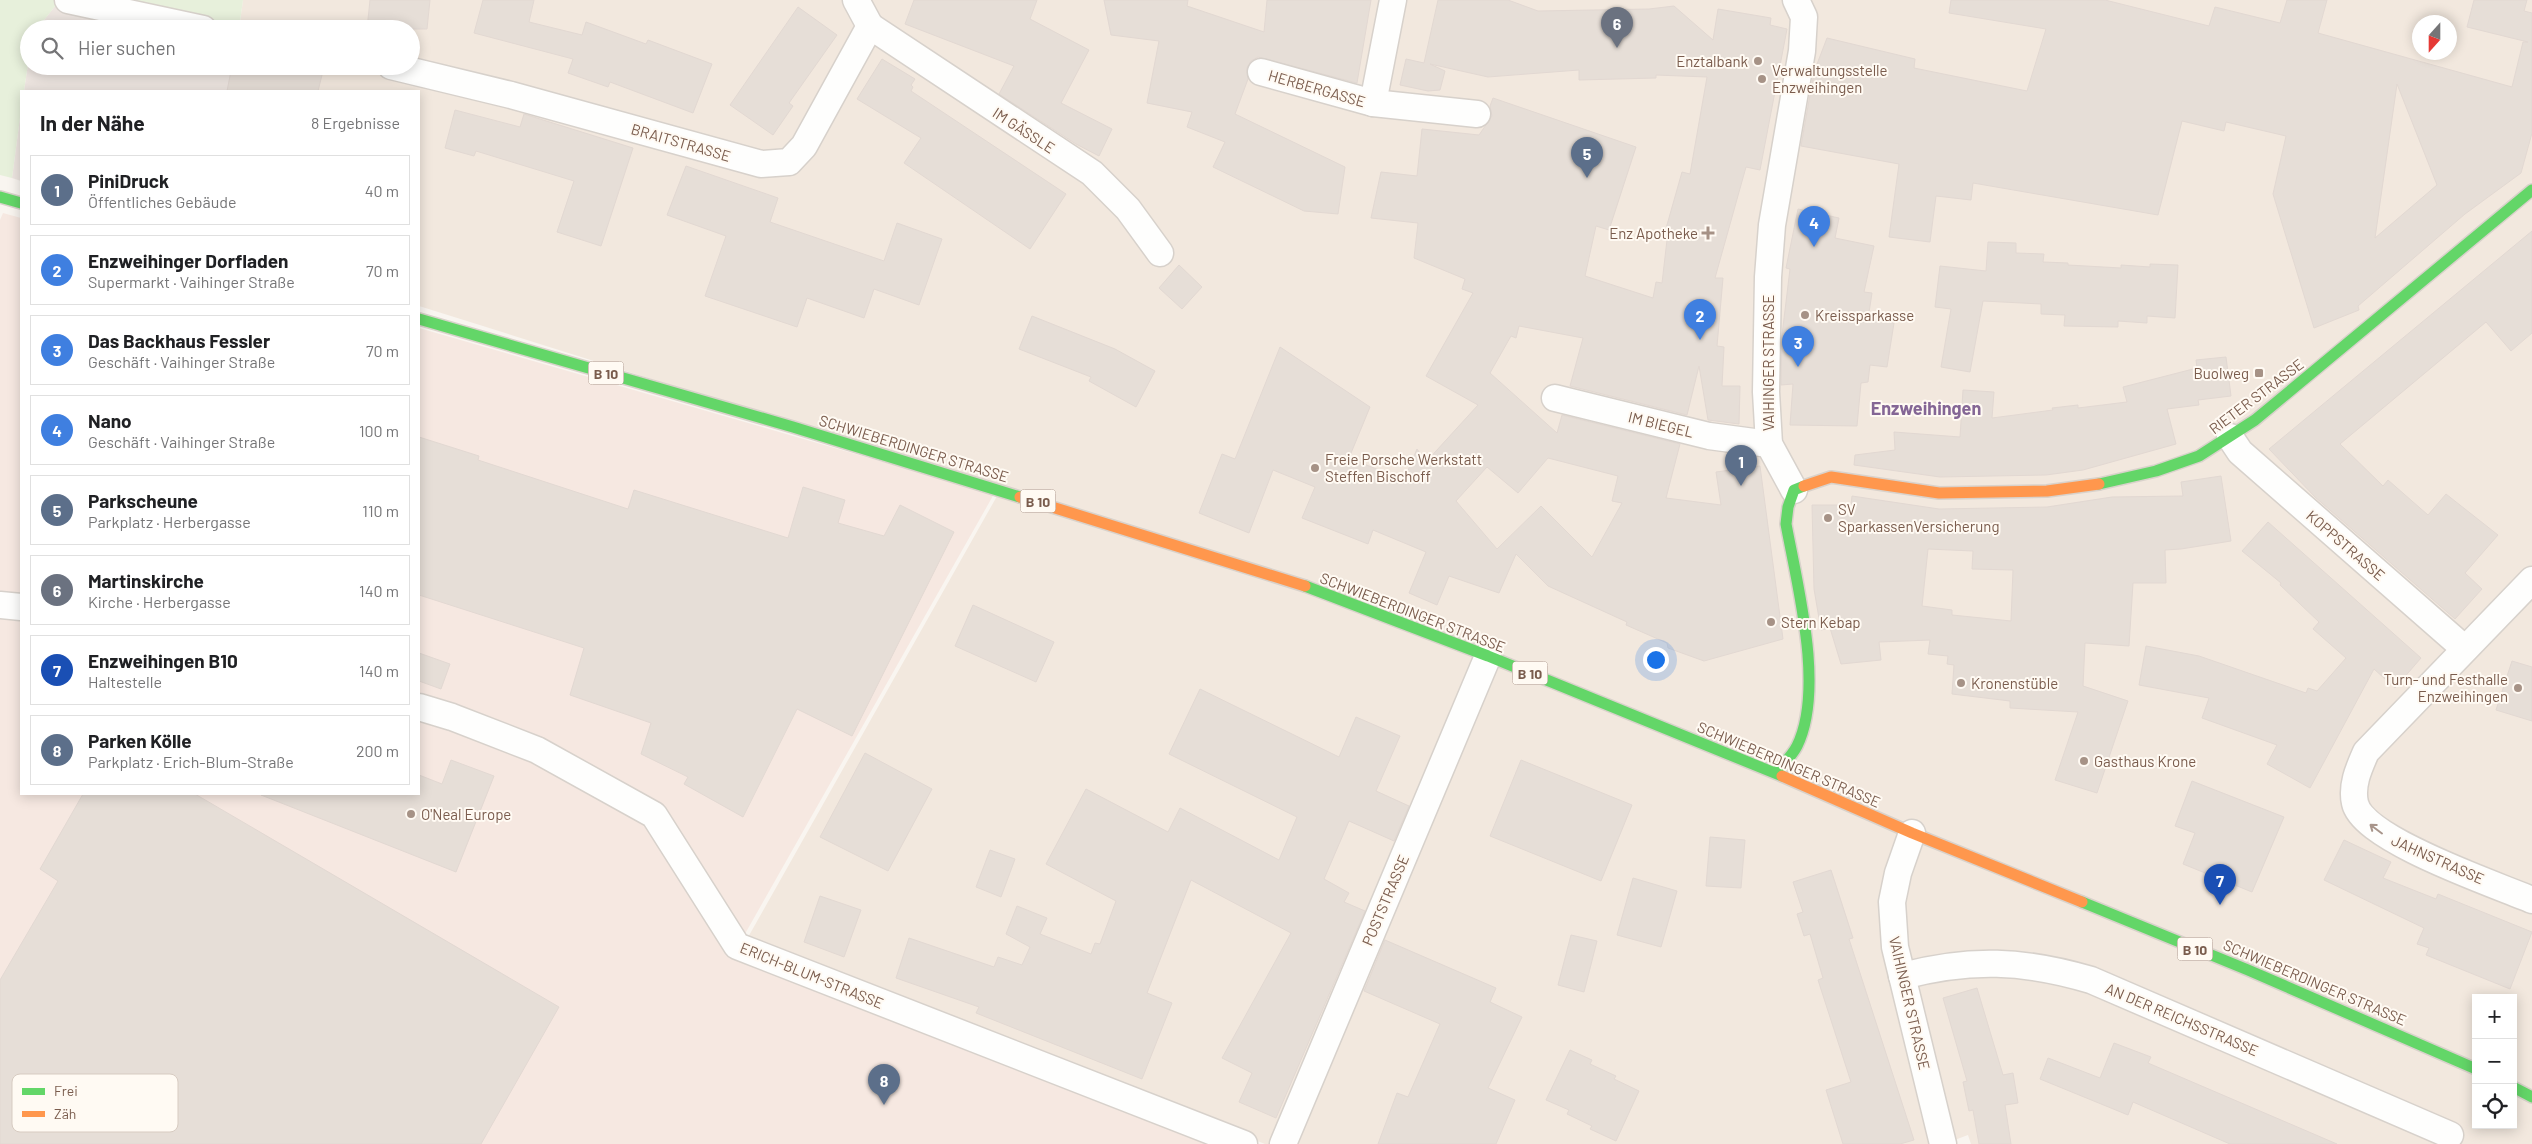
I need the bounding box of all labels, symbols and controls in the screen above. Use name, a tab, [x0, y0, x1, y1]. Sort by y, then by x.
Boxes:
pin: 6	[1601, 7, 1633, 48]
north arrow	[2412, 15, 2457, 60]
search box	[20, 20, 420, 75]
icon: search	[38, 34, 66, 62]
text: Hier suchen	[78, 36, 176, 59]
place label: Enztalbank	[1676, 52, 1748, 70]
marker: Enztalbank	[1752, 55, 1764, 67]
place label: Verwaltungsstelle Enzweihingen	[1772, 61, 1888, 96]
street label: HERBERGASSE	[1266, 66, 1368, 110]
marker: Verwaltungsstelle Enzweihingen	[1756, 73, 1768, 85]
street label: IM GÄSSLE	[990, 103, 1058, 157]
text: In der Nähe	[40, 110, 145, 135]
text: 8 Ergebnisse	[311, 113, 400, 132]
street label: BRAITSTRASSE	[629, 119, 733, 165]
pin: 5	[1571, 137, 1603, 178]
text: PiniDruck	[88, 169, 169, 192]
text: 1	[54, 181, 60, 200]
text: 40 m	[365, 181, 399, 200]
text: Öffentliches Gebäude	[88, 192, 237, 211]
pin: 4	[1798, 206, 1830, 247]
place label: Enz Apotheke	[1609, 224, 1698, 242]
marker: Enz Apotheke	[1702, 227, 1714, 239]
text: Enzweihinger Dorfladen	[88, 249, 289, 272]
text: 2	[53, 261, 61, 280]
text: 70 m	[366, 261, 399, 280]
text: Supermarkt · Vaihinger Straße	[88, 272, 295, 291]
street label: VAIHINGER STRASSE	[1759, 295, 1777, 431]
pin: 2	[1684, 299, 1716, 340]
place label: Kreissparkasse	[1815, 306, 1914, 324]
marker: Kreissparkasse	[1799, 309, 1811, 321]
pin: 3	[1782, 326, 1814, 367]
text: Das Backhaus Fessler	[88, 329, 270, 352]
text: 3	[53, 341, 61, 360]
text: 70 m	[366, 341, 399, 360]
text: Geschäft · Vaihinger Straße	[88, 352, 275, 371]
street label: RIETER STRASSE	[2205, 355, 2307, 437]
road number: B 10	[588, 362, 624, 384]
place label: Buolweg	[2194, 364, 2249, 382]
marker: Buolweg	[2253, 367, 2265, 379]
district label: Enzweihingen	[1871, 397, 1981, 419]
street label: IM BIEGEL	[1626, 407, 1696, 441]
text: Nano	[88, 409, 132, 432]
street label: SCHWIEBERDINGER STRASSE	[817, 411, 1011, 485]
text: 4	[52, 421, 62, 440]
text: 100 m	[359, 421, 399, 440]
text: Geschäft · Vaihinger Straße	[88, 432, 275, 451]
pin: 1	[1725, 445, 1757, 486]
place label: Freie Porsche Werkstatt Steffen Bischoff	[1325, 450, 1482, 485]
marker: Freie Porsche Werkstatt Steffen Bischoff	[1309, 462, 1321, 474]
text: Parkscheune	[88, 489, 198, 512]
road number: B 10	[1020, 490, 1056, 512]
place label: SV SparkassenVersicherung	[1838, 500, 1999, 535]
text: 5	[53, 501, 61, 520]
text: 110 m	[362, 501, 399, 520]
street label: KOPPSTRASSE	[2303, 506, 2389, 584]
text: Parkplatz · Herbergasse	[88, 512, 251, 531]
marker: SV SparkassenVersicherung	[1822, 512, 1834, 524]
street label: SCHWIEBERDINGER STRASSE	[1318, 568, 1508, 656]
text: Martinskirche	[88, 569, 204, 592]
text: 6	[53, 581, 61, 600]
text: 140 m	[359, 581, 399, 600]
text: Kirche · Herbergasse	[88, 592, 231, 611]
place label: Stern Kebap	[1781, 613, 1861, 631]
marker: Stern Kebap	[1765, 616, 1777, 628]
your location	[1643, 647, 1669, 673]
text: Enzweihingen B10	[88, 649, 238, 672]
text: 7	[53, 661, 61, 680]
text: 140 m	[359, 661, 399, 680]
road number: B 10	[1512, 661, 1548, 684]
place label: Turn- und Festhalle Enzweihingen	[2383, 670, 2508, 705]
text: Haltestelle	[88, 672, 162, 691]
place label: Kronenstüble	[1971, 674, 2058, 692]
marker: Kronenstüble	[1955, 677, 1967, 689]
marker: Turn- und Festhalle Enzweihingen	[2512, 682, 2524, 694]
street label: SCHWIEBERDINGER STRASSE	[1695, 717, 1883, 811]
text: Parken Kölle	[88, 729, 192, 752]
text: 8	[53, 741, 61, 760]
text: 200 m	[356, 741, 399, 760]
text: Parkplatz · Erich-Blum-Straße	[88, 752, 294, 771]
place label: Gasthaus Krone	[2094, 752, 2196, 770]
marker: Gasthaus Krone	[2078, 755, 2090, 767]
place label: O'Neal Europe	[421, 805, 511, 823]
marker: O'Neal Europe	[405, 808, 417, 820]
one-way arrow	[2370, 824, 2383, 835]
street label: JAHNSTRASSE	[2389, 831, 2487, 887]
street label: POSTSTRASSE	[1358, 852, 1412, 948]
pin: 7	[2204, 864, 2236, 905]
street label: VAIHINGER STRASSE	[1886, 934, 1934, 1072]
street label: SCHWIEBERDINGER STRASSE	[2221, 935, 2409, 1029]
street label: ERICH-BLUM-STRASSE	[738, 938, 886, 1012]
road number: B 10	[2178, 938, 2212, 961]
street label: AN DER REICHSSTRASSE	[2103, 979, 2261, 1059]
map controls	[2472, 994, 2517, 1129]
button: +	[2472, 994, 2517, 1039]
button: −	[2472, 1039, 2517, 1084]
pin: 8	[868, 1064, 900, 1105]
legend	[12, 1074, 178, 1132]
text: Frei	[54, 1082, 78, 1099]
button: locate	[2472, 1084, 2517, 1129]
text: Zäh	[54, 1105, 76, 1122]

